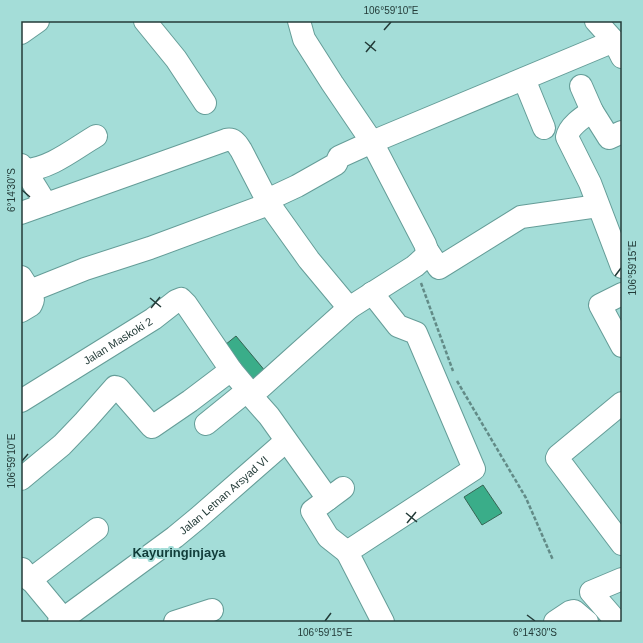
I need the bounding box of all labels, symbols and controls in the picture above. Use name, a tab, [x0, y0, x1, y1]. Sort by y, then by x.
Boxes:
text: 106°59'10"E	[363, 5, 419, 16]
text: 6°14'30"S	[6, 168, 17, 212]
text: 106°59'15"E	[627, 240, 638, 296]
street label: Jalan Maskoki 2	[81, 315, 155, 367]
text: 106°59'10"E	[6, 433, 17, 489]
street label: Jalan Letnan Arsyad VI	[177, 454, 270, 537]
district label: Kayuringinjaya	[132, 545, 226, 560]
text: 106°59'15"E	[297, 627, 353, 638]
text: 6°14'30"S	[513, 627, 557, 638]

